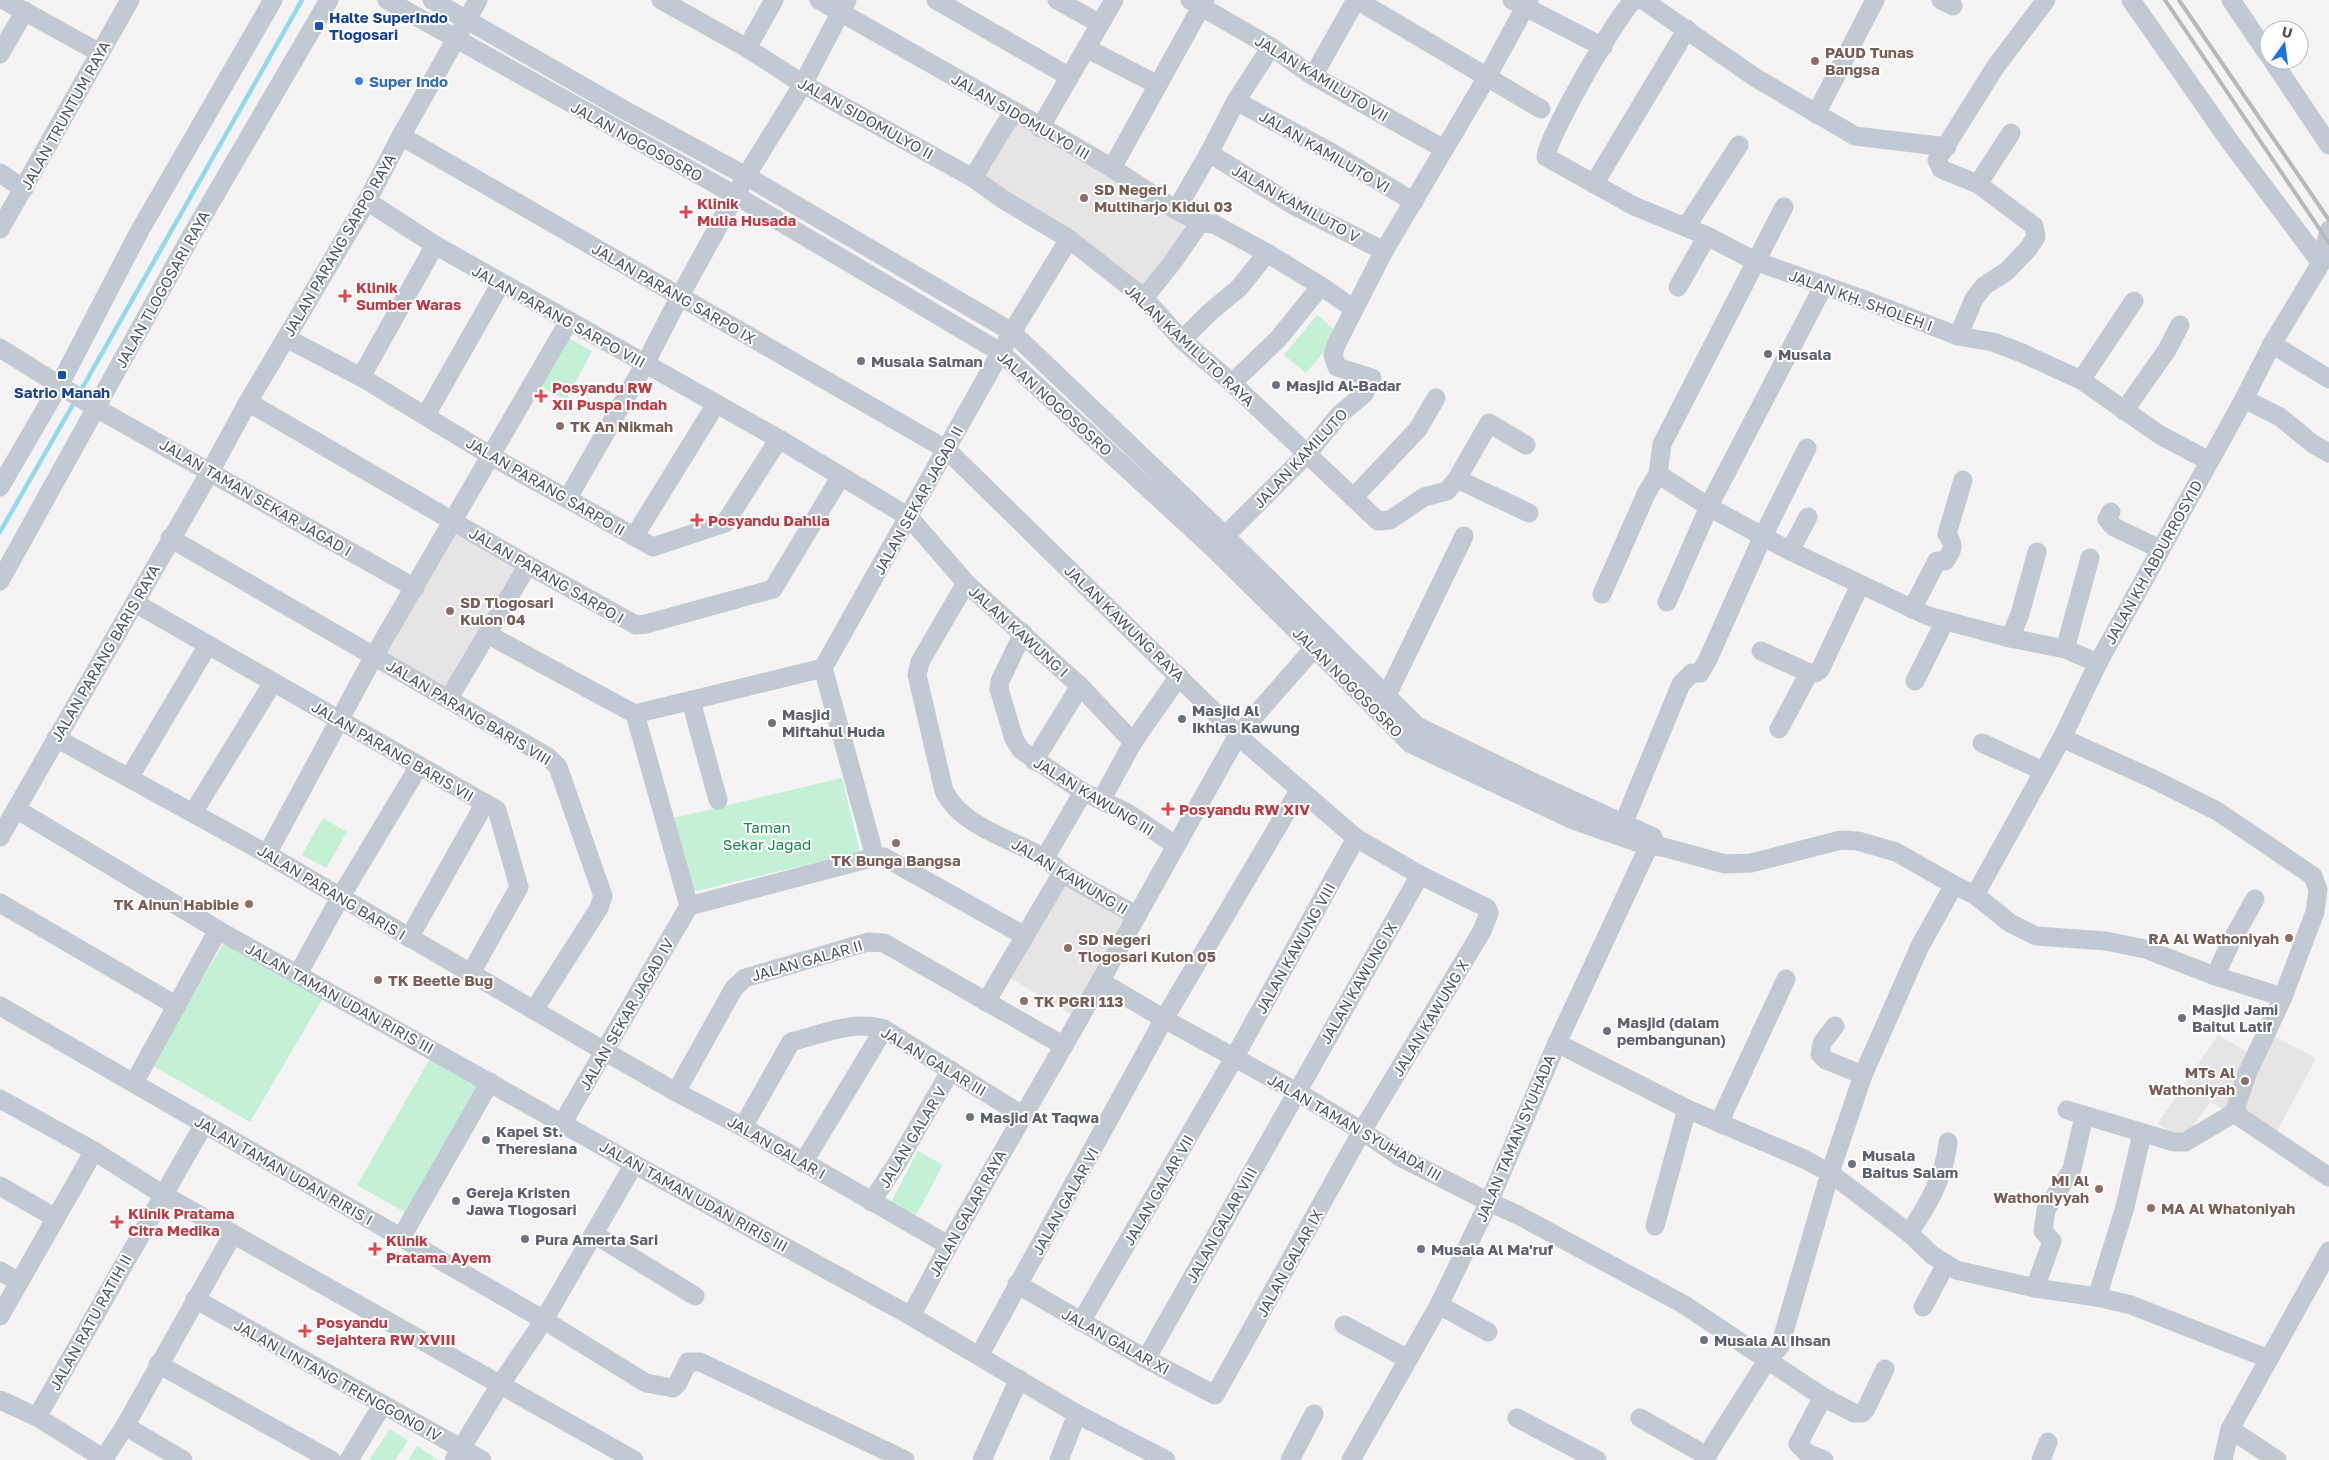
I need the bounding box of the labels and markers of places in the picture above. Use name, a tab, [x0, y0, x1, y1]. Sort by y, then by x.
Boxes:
place label: Halte SuperIndo Tlogosari	[329, 8, 448, 43]
marker: Halte SuperIndo Tlogosari	[313, 20, 325, 32]
place label: PAUD Tunas Bangsa	[1825, 43, 1914, 78]
marker: PAUD Tunas Bangsa	[1809, 55, 1821, 67]
place label: Super Indo	[369, 72, 448, 90]
marker: Super Indo	[353, 75, 365, 87]
place label: SD Negeri Multiharjo Kidul 03	[1094, 180, 1232, 215]
marker: SD Negeri Multiharjo Kidul 03	[1078, 192, 1090, 204]
place label: Klinik Mulia Husada	[697, 194, 797, 229]
marker: Klinik Mulia Husada	[679, 205, 693, 219]
place label: Klinik Sumber Waras	[356, 278, 461, 313]
marker: Klinik Sumber Waras	[338, 289, 352, 303]
place label: Musala	[1778, 345, 1831, 363]
marker: Musala	[1762, 348, 1774, 360]
place label: Musala Salman	[871, 352, 983, 370]
marker: Musala Salman	[855, 355, 867, 367]
marker: Satrio Manah	[56, 369, 68, 381]
place label: Masjid Al-Badar	[1286, 376, 1402, 394]
place label: Posyandu RW XII Puspa Indah	[552, 378, 667, 413]
marker: Masjid Al-Badar	[1270, 379, 1282, 391]
place label: Satrio Manah	[14, 383, 110, 401]
marker: Posyandu RW XII Puspa Indah	[534, 389, 548, 403]
place label: TK An Nikmah	[570, 417, 673, 435]
marker: TK An Nikmah	[554, 420, 566, 432]
place label: Posyandu Dahlia	[708, 511, 830, 529]
marker: Posyandu Dahlia	[690, 513, 704, 527]
place label: SD Tlogosari Kulon 04	[460, 593, 554, 628]
marker: SD Tlogosari Kulon 04	[444, 605, 456, 617]
place label: Masjid Al Ikhlas Kawung	[1192, 701, 1300, 736]
place label: Masjid Miftahul Huda	[782, 705, 885, 740]
marker: Masjid Al Ikhlas Kawung	[1176, 713, 1188, 725]
marker: Masjid Miftahul Huda	[766, 717, 778, 729]
place label: Posyandu RW XIV	[1179, 800, 1310, 818]
marker: Posyandu RW XIV	[1161, 802, 1175, 816]
marker: TK Bunga Bangsa	[890, 837, 902, 849]
place label: TK Bunga Bangsa	[831, 851, 961, 869]
place label: TK Ainun Habibie	[113, 895, 239, 913]
marker: TK Ainun Habibie	[243, 898, 255, 910]
place label: RA Al Wathoniyah	[2148, 929, 2279, 947]
place label: SD Negeri Tlogosari Kulon 05	[1078, 930, 1216, 965]
marker: RA Al Wathoniyah	[2283, 932, 2295, 944]
marker: SD Negeri Tlogosari Kulon 05	[1062, 942, 1074, 954]
place label: TK Beetle Bug	[388, 971, 493, 989]
marker: TK Beetle Bug	[372, 974, 384, 986]
place label: TK PGRI 113	[1034, 992, 1123, 1010]
marker: TK PGRI 113	[1018, 995, 1030, 1007]
place label: Masjid Jami Baitul Latif	[2192, 1000, 2278, 1035]
marker: Masjid Jami Baitul Latif	[2176, 1012, 2188, 1024]
place label: Masjid (dalam pembangunan)	[1617, 1013, 1726, 1048]
marker: Masjid (dalam pembangunan)	[1601, 1025, 1613, 1037]
place label: MTs Al Wathoniyah	[2149, 1063, 2235, 1098]
marker: MTs Al Wathoniyah	[2239, 1075, 2251, 1087]
place label: Masjid At Taqwa	[980, 1108, 1099, 1126]
marker: Masjid At Taqwa	[964, 1111, 976, 1123]
place label: Kapel St. Theresiana	[496, 1122, 577, 1157]
marker: Kapel St. Theresiana	[480, 1134, 492, 1146]
place label: Musala Baitus Salam	[1862, 1146, 1958, 1181]
marker: Musala Baitus Salam	[1846, 1158, 1858, 1170]
place label: MI Al Wathoniyyah	[1993, 1171, 2089, 1206]
place label: Gereja Kristen Jawa Tlogosari	[466, 1183, 577, 1218]
marker: MI Al Wathoniyyah	[2093, 1183, 2105, 1195]
marker: Gereja Kristen Jawa Tlogosari	[450, 1195, 462, 1207]
place label: MA Al Whatoniyah	[2161, 1199, 2295, 1217]
marker: MA Al Whatoniyah	[2145, 1202, 2157, 1214]
place label: Klinik Pratama Citra Medika	[128, 1204, 235, 1239]
marker: Klinik Pratama Citra Medika	[110, 1215, 124, 1229]
place label: Pura Amerta Sari	[535, 1230, 658, 1248]
place label: Klinik Pratama Ayem	[386, 1231, 491, 1266]
marker: Pura Amerta Sari	[519, 1233, 531, 1245]
place label: Musala Al Ma'ruf	[1431, 1240, 1553, 1258]
marker: Klinik Pratama Ayem	[368, 1242, 382, 1256]
marker: Musala Al Ma'ruf	[1415, 1243, 1427, 1255]
place label: Posyandu Sejahtera RW XVIII	[316, 1313, 456, 1348]
marker: Posyandu Sejahtera RW XVIII	[298, 1324, 312, 1338]
place label: Musala Al Ihsan	[1714, 1331, 1830, 1349]
marker: Musala Al Ihsan	[1698, 1334, 1710, 1346]

